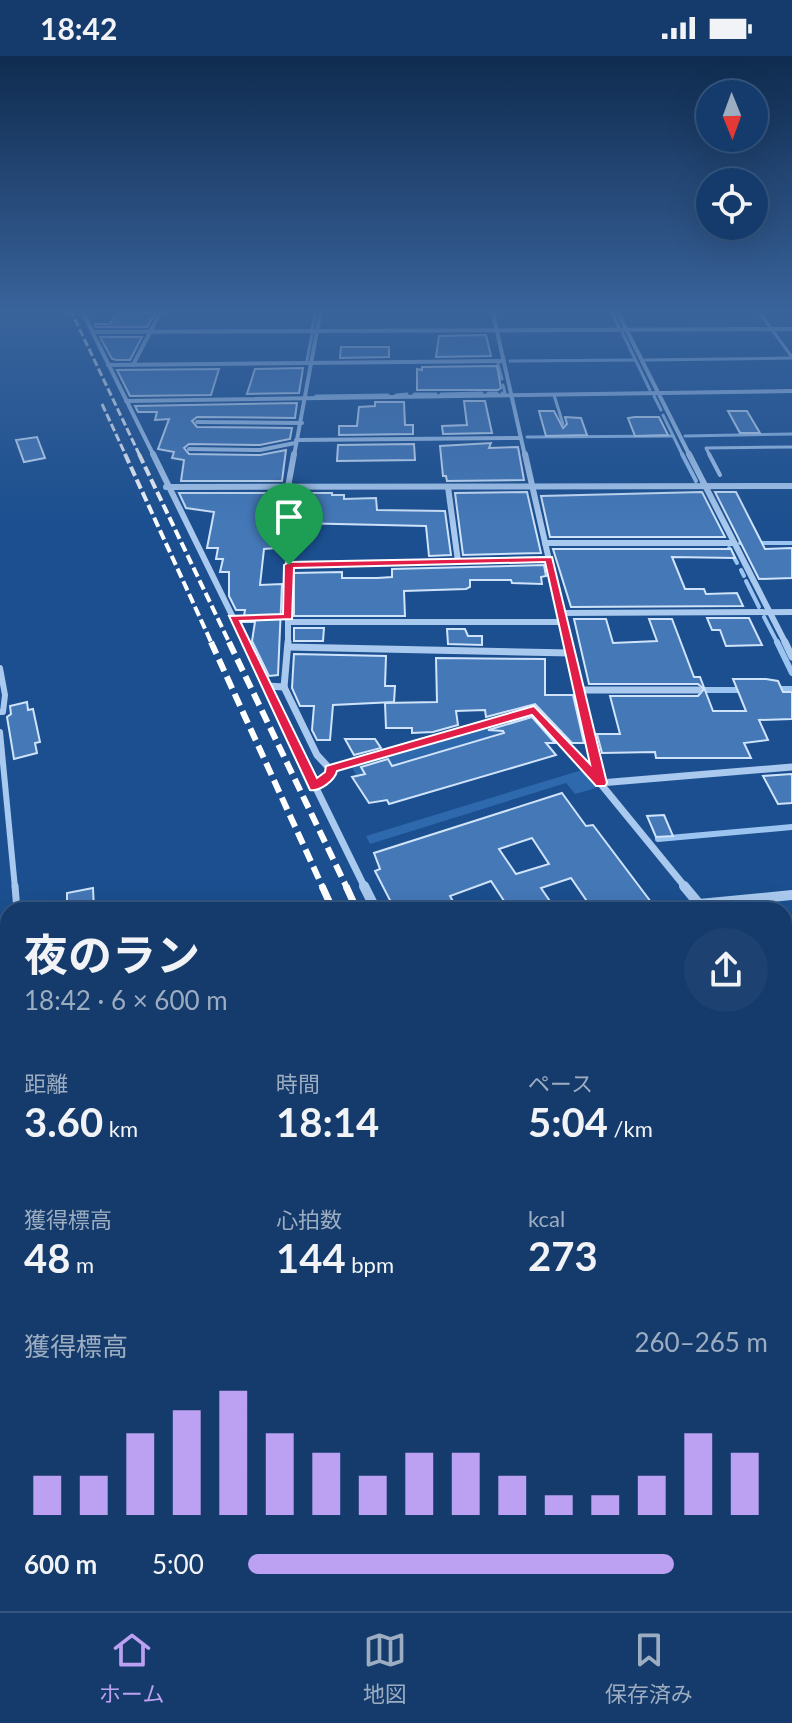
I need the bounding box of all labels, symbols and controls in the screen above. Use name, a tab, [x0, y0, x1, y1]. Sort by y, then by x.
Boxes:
text: 18:42	[40, 10, 117, 46]
north arrow	[696, 80, 768, 152]
map controls	[696, 80, 768, 240]
button: locate	[696, 168, 768, 240]
pin	[255, 483, 323, 565]
icon: arrive	[267, 495, 311, 539]
text: 夜のラン	[24, 928, 200, 980]
button: share	[684, 928, 768, 1012]
text: 18:42 · 6 × 600 m	[24, 984, 228, 1016]
text: 距離	[24, 1070, 68, 1097]
text: 時間	[276, 1070, 320, 1097]
text: ペース	[528, 1070, 593, 1097]
text: 3.60	[24, 1098, 103, 1146]
text: 18:14	[276, 1098, 379, 1146]
text: 5:04	[528, 1098, 608, 1146]
text: km	[103, 1115, 138, 1142]
text: /km	[608, 1115, 653, 1142]
text: kcal	[528, 1205, 565, 1232]
text: 獲得標高	[24, 1206, 112, 1233]
text: 心拍数	[276, 1206, 342, 1233]
text: 273	[528, 1232, 598, 1280]
text: 48	[24, 1234, 70, 1282]
text: 144	[276, 1234, 346, 1282]
text: m	[70, 1251, 94, 1278]
text: bpm	[346, 1251, 394, 1278]
text: 260–265 m	[634, 1326, 768, 1358]
text: 獲得標高	[24, 1330, 128, 1362]
text: 600 m	[24, 1548, 97, 1580]
text: 5:00	[152, 1548, 204, 1580]
tab: ホーム	[99, 1628, 164, 1708]
tab: 地図	[363, 1628, 407, 1708]
tab: 保存済み	[605, 1628, 693, 1708]

